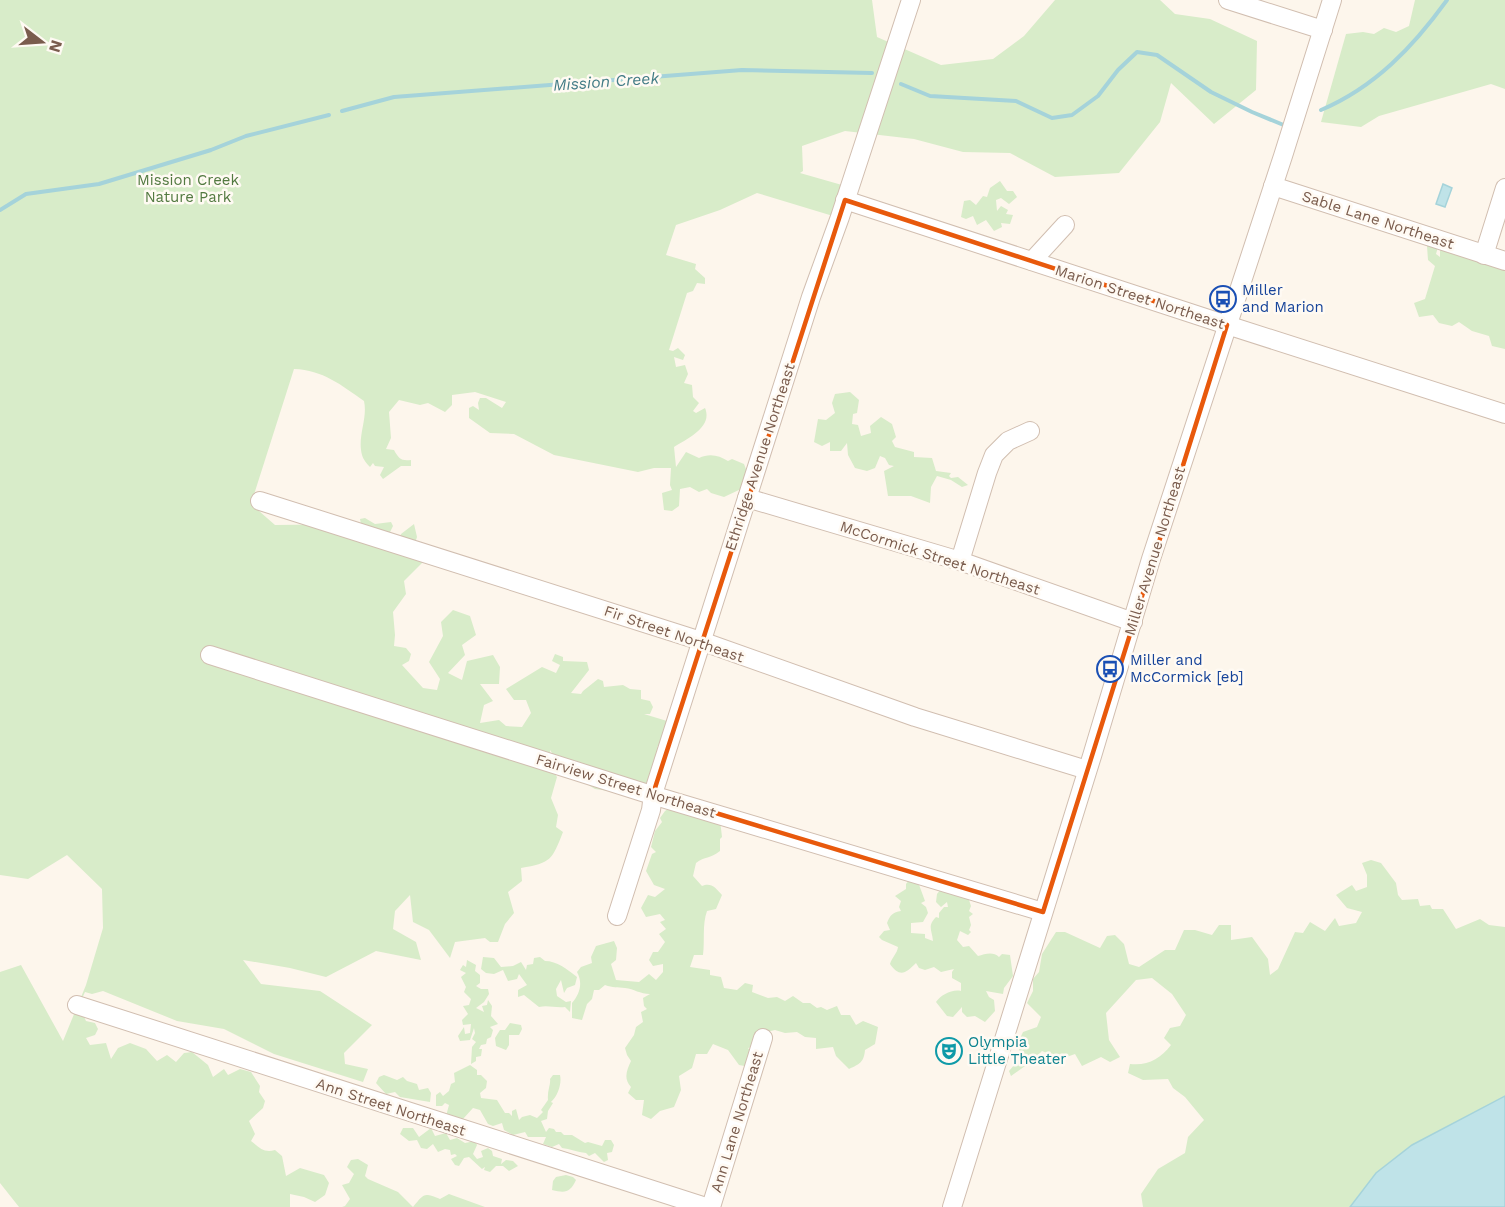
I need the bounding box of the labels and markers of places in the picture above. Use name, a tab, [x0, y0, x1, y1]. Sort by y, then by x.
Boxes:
place label: Miller and Marion	[1242, 281, 1324, 316]
bus stop icon: Miller and Marion	[1208, 284, 1238, 314]
place label: Miller and McCormick [eb]	[1130, 651, 1243, 686]
bus stop icon: Miller and McCormick [eb]	[1095, 654, 1125, 684]
place label: Olympia Little Theater	[968, 1033, 1066, 1068]
theatre icon: Olympia Little Theater	[934, 1036, 964, 1066]

